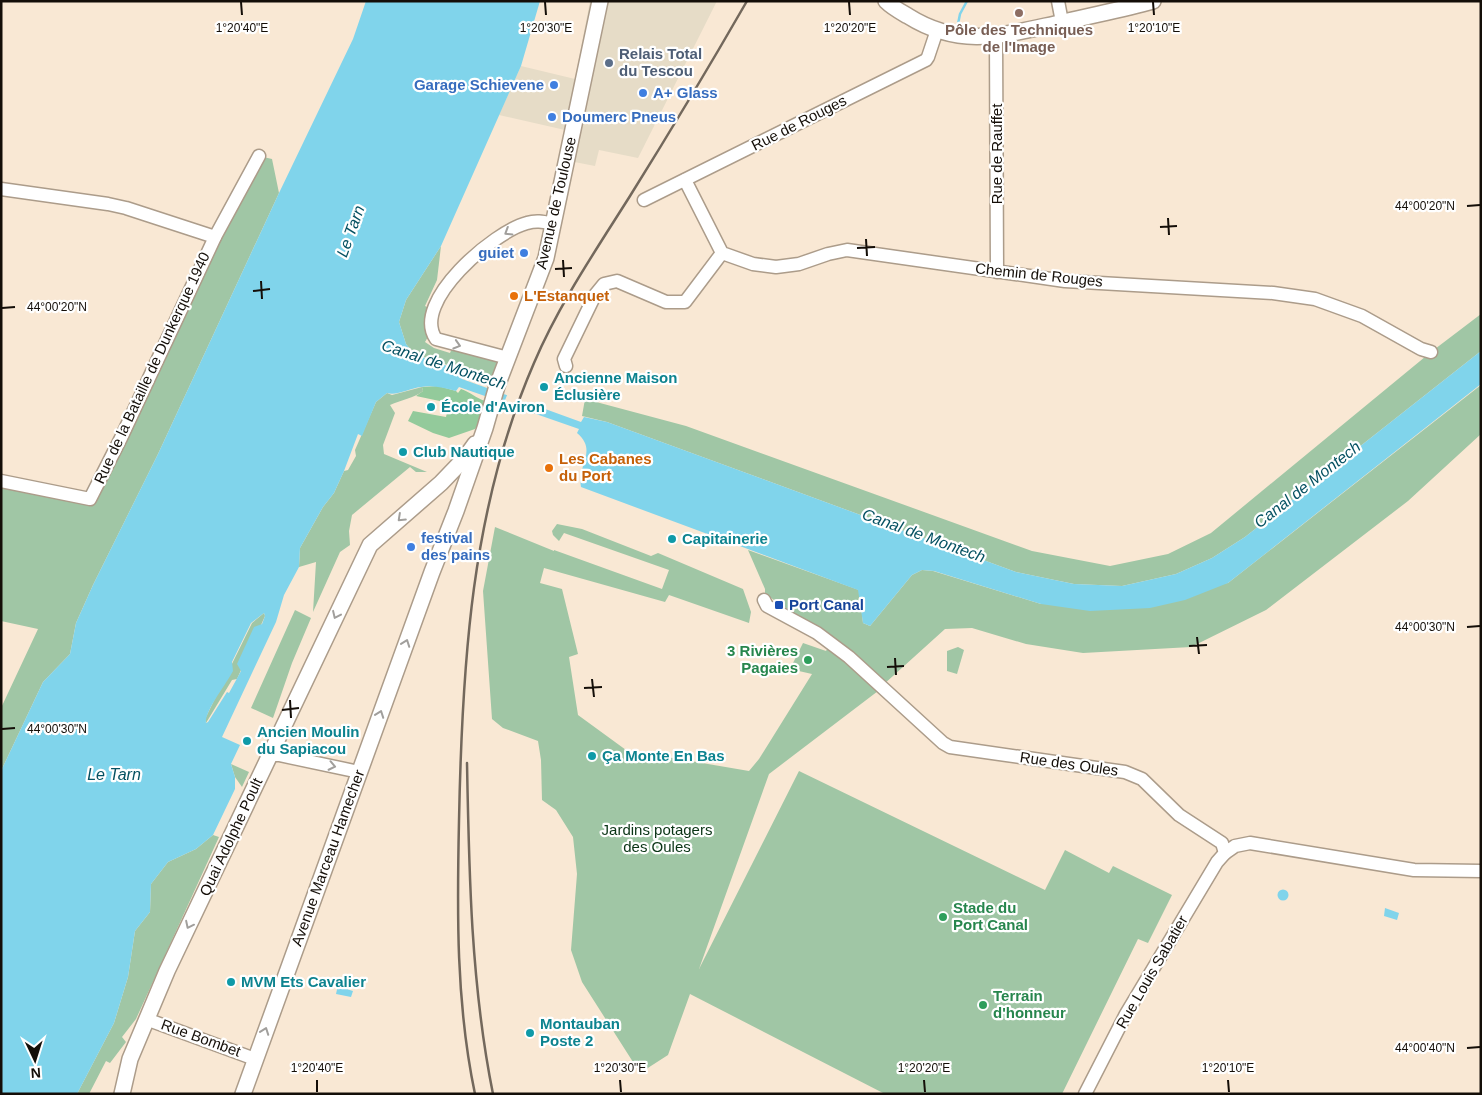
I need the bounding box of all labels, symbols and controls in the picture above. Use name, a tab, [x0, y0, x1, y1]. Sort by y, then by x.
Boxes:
marker: Pôle des Techniques de l'Image	[1013, 7, 1025, 19]
text: 1°20'40"E	[216, 21, 268, 35]
text: 1°20'30"E	[520, 21, 572, 35]
text: 1°20'20"E	[824, 21, 876, 35]
place label: Pôle des Techniques de l'Image	[945, 21, 1093, 55]
text: 1°20'10"E	[1128, 21, 1180, 35]
place label: Relais Total du Tescou	[619, 45, 702, 79]
marker: Relais Total du Tescou	[603, 57, 615, 69]
place label: Garage Schievene	[414, 76, 544, 93]
marker: Garage Schievene	[548, 79, 560, 91]
place label: A+ Glass	[653, 84, 718, 101]
marker: A+ Glass	[637, 87, 649, 99]
street label: Rue de Rouges	[748, 91, 849, 154]
street label: Rue de Rauffet	[988, 103, 1005, 204]
place label: Doumerc Pneus	[562, 108, 676, 125]
marker: Doumerc Pneus	[546, 111, 558, 123]
street label: Avenue de Toulouse	[532, 135, 579, 271]
text: 44°00'20"N	[1395, 199, 1455, 213]
water label: Le Tarn	[333, 203, 368, 259]
one-way arrow	[504, 226, 513, 235]
place label: guiet	[478, 244, 514, 261]
marker: guiet	[518, 247, 530, 259]
street label: Rue de la Bataille de Dunkerque 1940	[90, 249, 213, 486]
street label: Chemin de Rouges	[974, 259, 1104, 290]
place label: L'Estanquet	[524, 287, 609, 304]
marker: L'Estanquet	[508, 290, 520, 302]
text: 44°00'20"N	[27, 300, 87, 314]
water label: Canal de Montech	[379, 336, 508, 393]
one-way arrow	[453, 340, 461, 350]
place label: Ancienne Maison Éclusière	[554, 369, 677, 403]
marker: Ancienne Maison Éclusière	[538, 381, 550, 393]
place label: École d'Aviron	[441, 398, 545, 415]
marker: École d'Aviron	[425, 401, 437, 413]
water label: Canal de Montech	[1251, 438, 1364, 531]
place label: Club Nautique	[413, 443, 515, 460]
marker: Club Nautique	[397, 446, 409, 458]
place label: Les Cabanes du Port	[559, 450, 652, 484]
marker: Les Cabanes du Port	[543, 462, 555, 474]
water label: Canal de Montech	[860, 505, 988, 566]
one-way arrow	[398, 512, 407, 521]
place label: festival des pains	[421, 529, 490, 563]
place label: Capitainerie	[682, 530, 768, 547]
marker: Capitainerie	[666, 533, 678, 545]
marker: festival des pains	[405, 541, 417, 553]
place label: Port Canal	[789, 596, 864, 613]
marker: Port Canal	[773, 599, 785, 611]
one-way arrow	[332, 610, 342, 619]
text: 44°00'30"N	[1395, 620, 1455, 634]
one-way arrow	[400, 639, 410, 647]
place label: 3 Rivières Pagaies	[727, 642, 798, 676]
marker: 3 Rivières Pagaies	[802, 654, 814, 666]
one-way arrow	[374, 710, 384, 719]
text: 44°00'30"N	[27, 722, 87, 736]
place label: Ancien Moulin du Sapiacou	[257, 723, 360, 757]
marker: Ancien Moulin du Sapiacou	[241, 735, 253, 747]
place label: Ça Monte En Bas	[602, 747, 725, 764]
street label: Rue des Oules	[1019, 748, 1119, 779]
marker: Ça Monte En Bas	[586, 750, 598, 762]
one-way arrow	[327, 760, 336, 771]
water label: Le Tarn	[87, 766, 141, 783]
street label: Avenue Marceau Hamecher	[288, 767, 367, 948]
street label: Quai Adolphe Poult	[196, 774, 266, 899]
park label: Jardins potagers des Oules	[602, 821, 712, 855]
place label: Stade du Port Canal	[953, 899, 1028, 933]
marker: Stade du Port Canal	[937, 911, 949, 923]
street label: Rue Louis Sabatier	[1112, 912, 1191, 1031]
one-way arrow	[185, 920, 195, 929]
place label: MVM Ets Cavalier	[241, 973, 366, 990]
marker: MVM Ets Cavalier	[225, 976, 237, 988]
place label: Terrain d'honneur	[993, 987, 1066, 1021]
marker: Terrain d'honneur	[977, 999, 989, 1011]
street label: Rue Bombet	[159, 1015, 244, 1060]
place label: Montauban Poste 2	[540, 1015, 620, 1049]
marker: Montauban Poste 2	[524, 1027, 536, 1039]
one-way arrow	[260, 1028, 270, 1036]
north arrow	[10, 1035, 60, 1085]
text: 44°00'40"N	[1395, 1041, 1455, 1055]
text: 1°20'40"E	[291, 1061, 343, 1075]
text: 1°20'30"E	[594, 1061, 646, 1075]
text: 1°20'20"E	[898, 1061, 950, 1075]
text: 1°20'10"E	[1202, 1061, 1254, 1075]
text: N	[30, 1065, 42, 1081]

